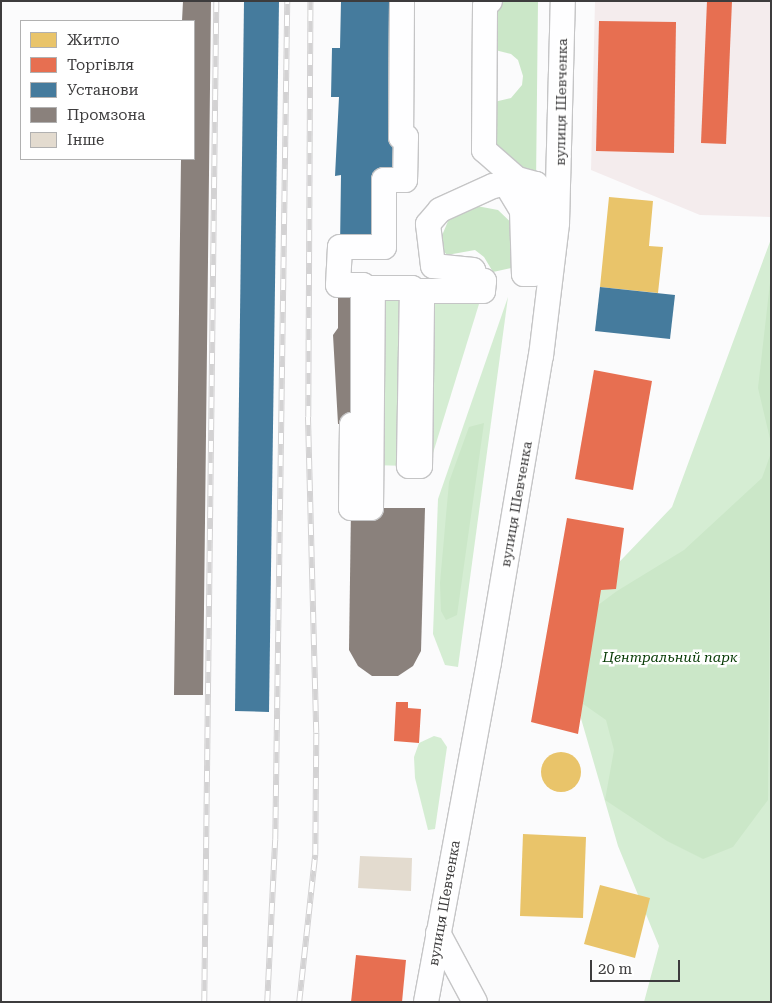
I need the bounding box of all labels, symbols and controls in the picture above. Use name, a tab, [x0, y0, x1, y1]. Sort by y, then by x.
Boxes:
legend	[20, 20, 195, 160]
text: Житло	[67, 31, 120, 49]
street label: вулиця Шевченка	[551, 38, 571, 166]
text: Торгівля	[67, 56, 134, 74]
text: Установи	[67, 81, 139, 99]
text: Промзона	[67, 106, 145, 124]
text: Інше	[67, 131, 104, 149]
street label: вулиця Шевченка	[497, 440, 535, 568]
park label: Центральний парк	[602, 649, 738, 665]
street label: вулиця Шевченка	[425, 839, 463, 967]
scale bar	[592, 950, 682, 982]
text: 20 m	[598, 960, 632, 978]

